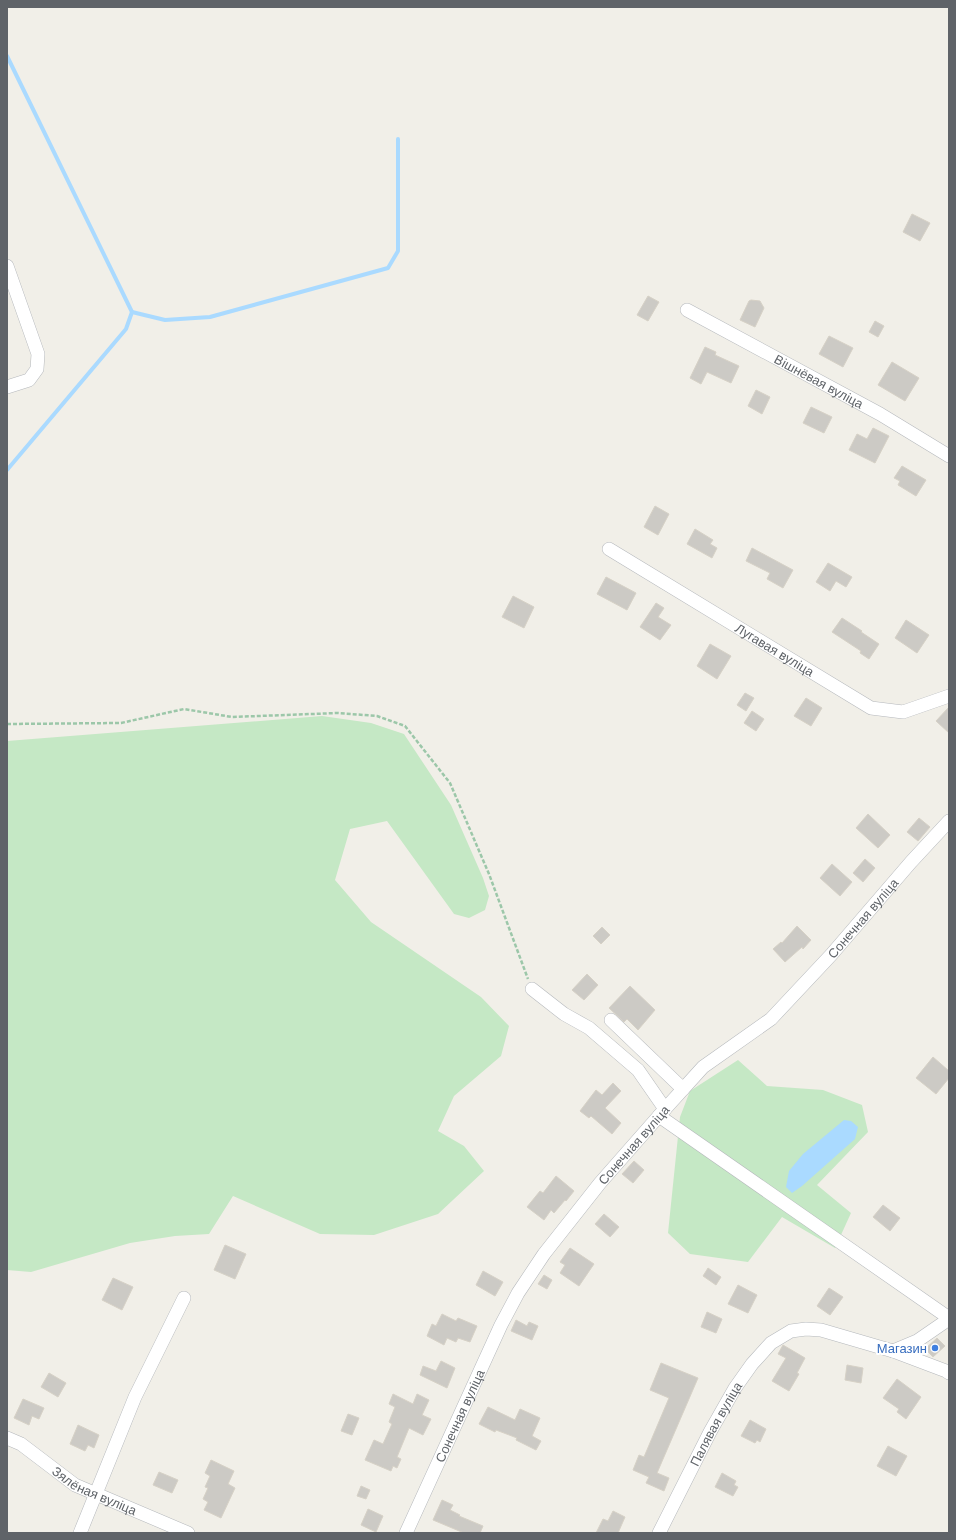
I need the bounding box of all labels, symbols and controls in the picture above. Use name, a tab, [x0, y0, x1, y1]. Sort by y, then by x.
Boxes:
street label: Вішнёвая вуліца	[771, 350, 867, 412]
street label: Лугавая вуліца	[732, 619, 818, 681]
street label: Сонечная вуліца	[824, 874, 902, 962]
street label: Сонечная вуліца	[594, 1101, 674, 1188]
place label: Магазин	[877, 1340, 927, 1357]
marker: Магазин	[930, 1343, 940, 1353]
street label: Сонечная вуліца	[431, 1366, 488, 1465]
street label: Палявая вуліца	[686, 1377, 746, 1469]
street label: Зялёная вуліца	[49, 1462, 140, 1519]

